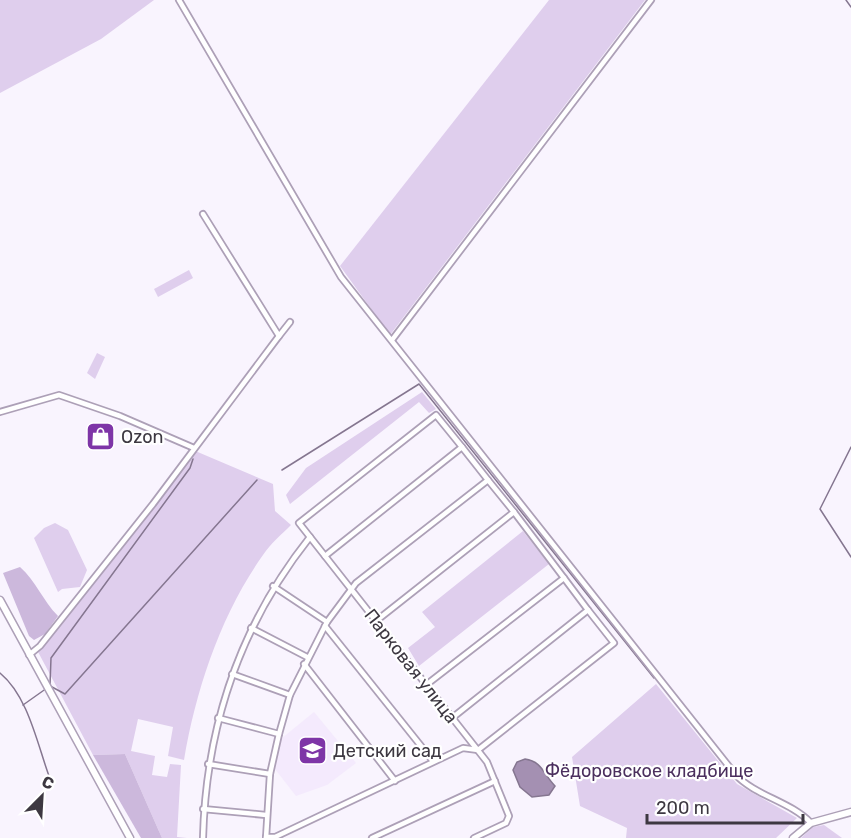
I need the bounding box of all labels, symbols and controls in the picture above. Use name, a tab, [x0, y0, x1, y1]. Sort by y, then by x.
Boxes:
shop icon: Ozon	[84, 421, 116, 453]
place label: Ozon	[121, 426, 163, 448]
street label: Парковая улица	[360, 604, 462, 728]
school or university icon: Детский сад	[296, 735, 328, 767]
place label: Детский сад	[333, 740, 442, 762]
park label: Фёдоровское кладбище	[545, 760, 753, 782]
north arrow	[12, 766, 72, 826]
text: С	[39, 772, 57, 794]
scale bar	[647, 787, 803, 825]
text: 200 m	[656, 797, 710, 819]

